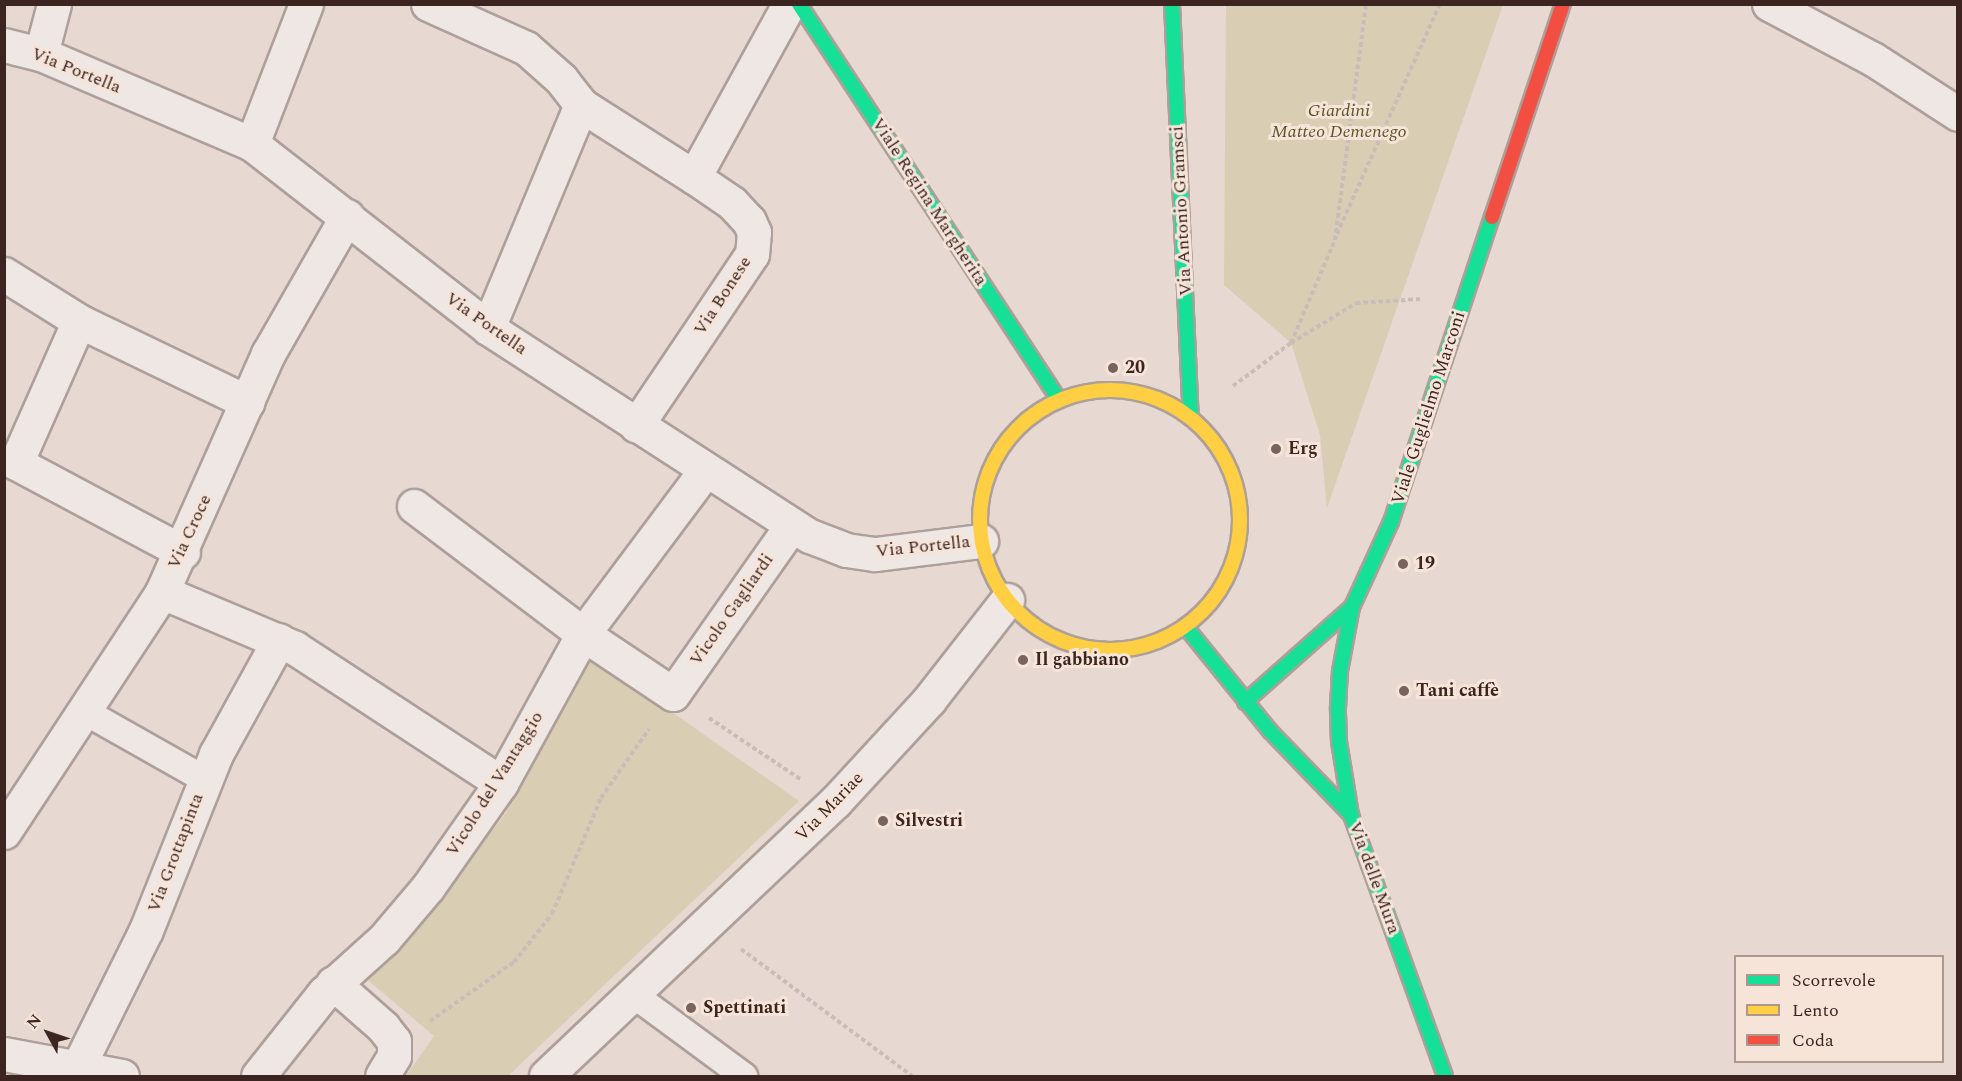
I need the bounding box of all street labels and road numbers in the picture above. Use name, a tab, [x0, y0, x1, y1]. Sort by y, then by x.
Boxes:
street label: Via Portella	[28, 43, 124, 99]
street label: Viale Regina Margherita	[867, 114, 991, 290]
street label: Via Antonio Gramsci	[1167, 126, 1197, 296]
street label: Via Bonese	[690, 253, 756, 339]
street label: Via Portella	[441, 288, 531, 360]
street label: Viale Guglielmo Marconi	[1388, 309, 1470, 507]
street label: Via Croce	[163, 491, 217, 573]
street label: Via Portella	[875, 531, 971, 563]
street label: Vicolo Gagliardi	[685, 550, 779, 670]
street label: Vicolo del Vantaggio	[442, 708, 548, 860]
street label: Via Mariae	[791, 768, 869, 846]
street label: Via Grottapinta	[143, 790, 209, 916]
street label: Via delle Mura	[1344, 819, 1404, 937]

